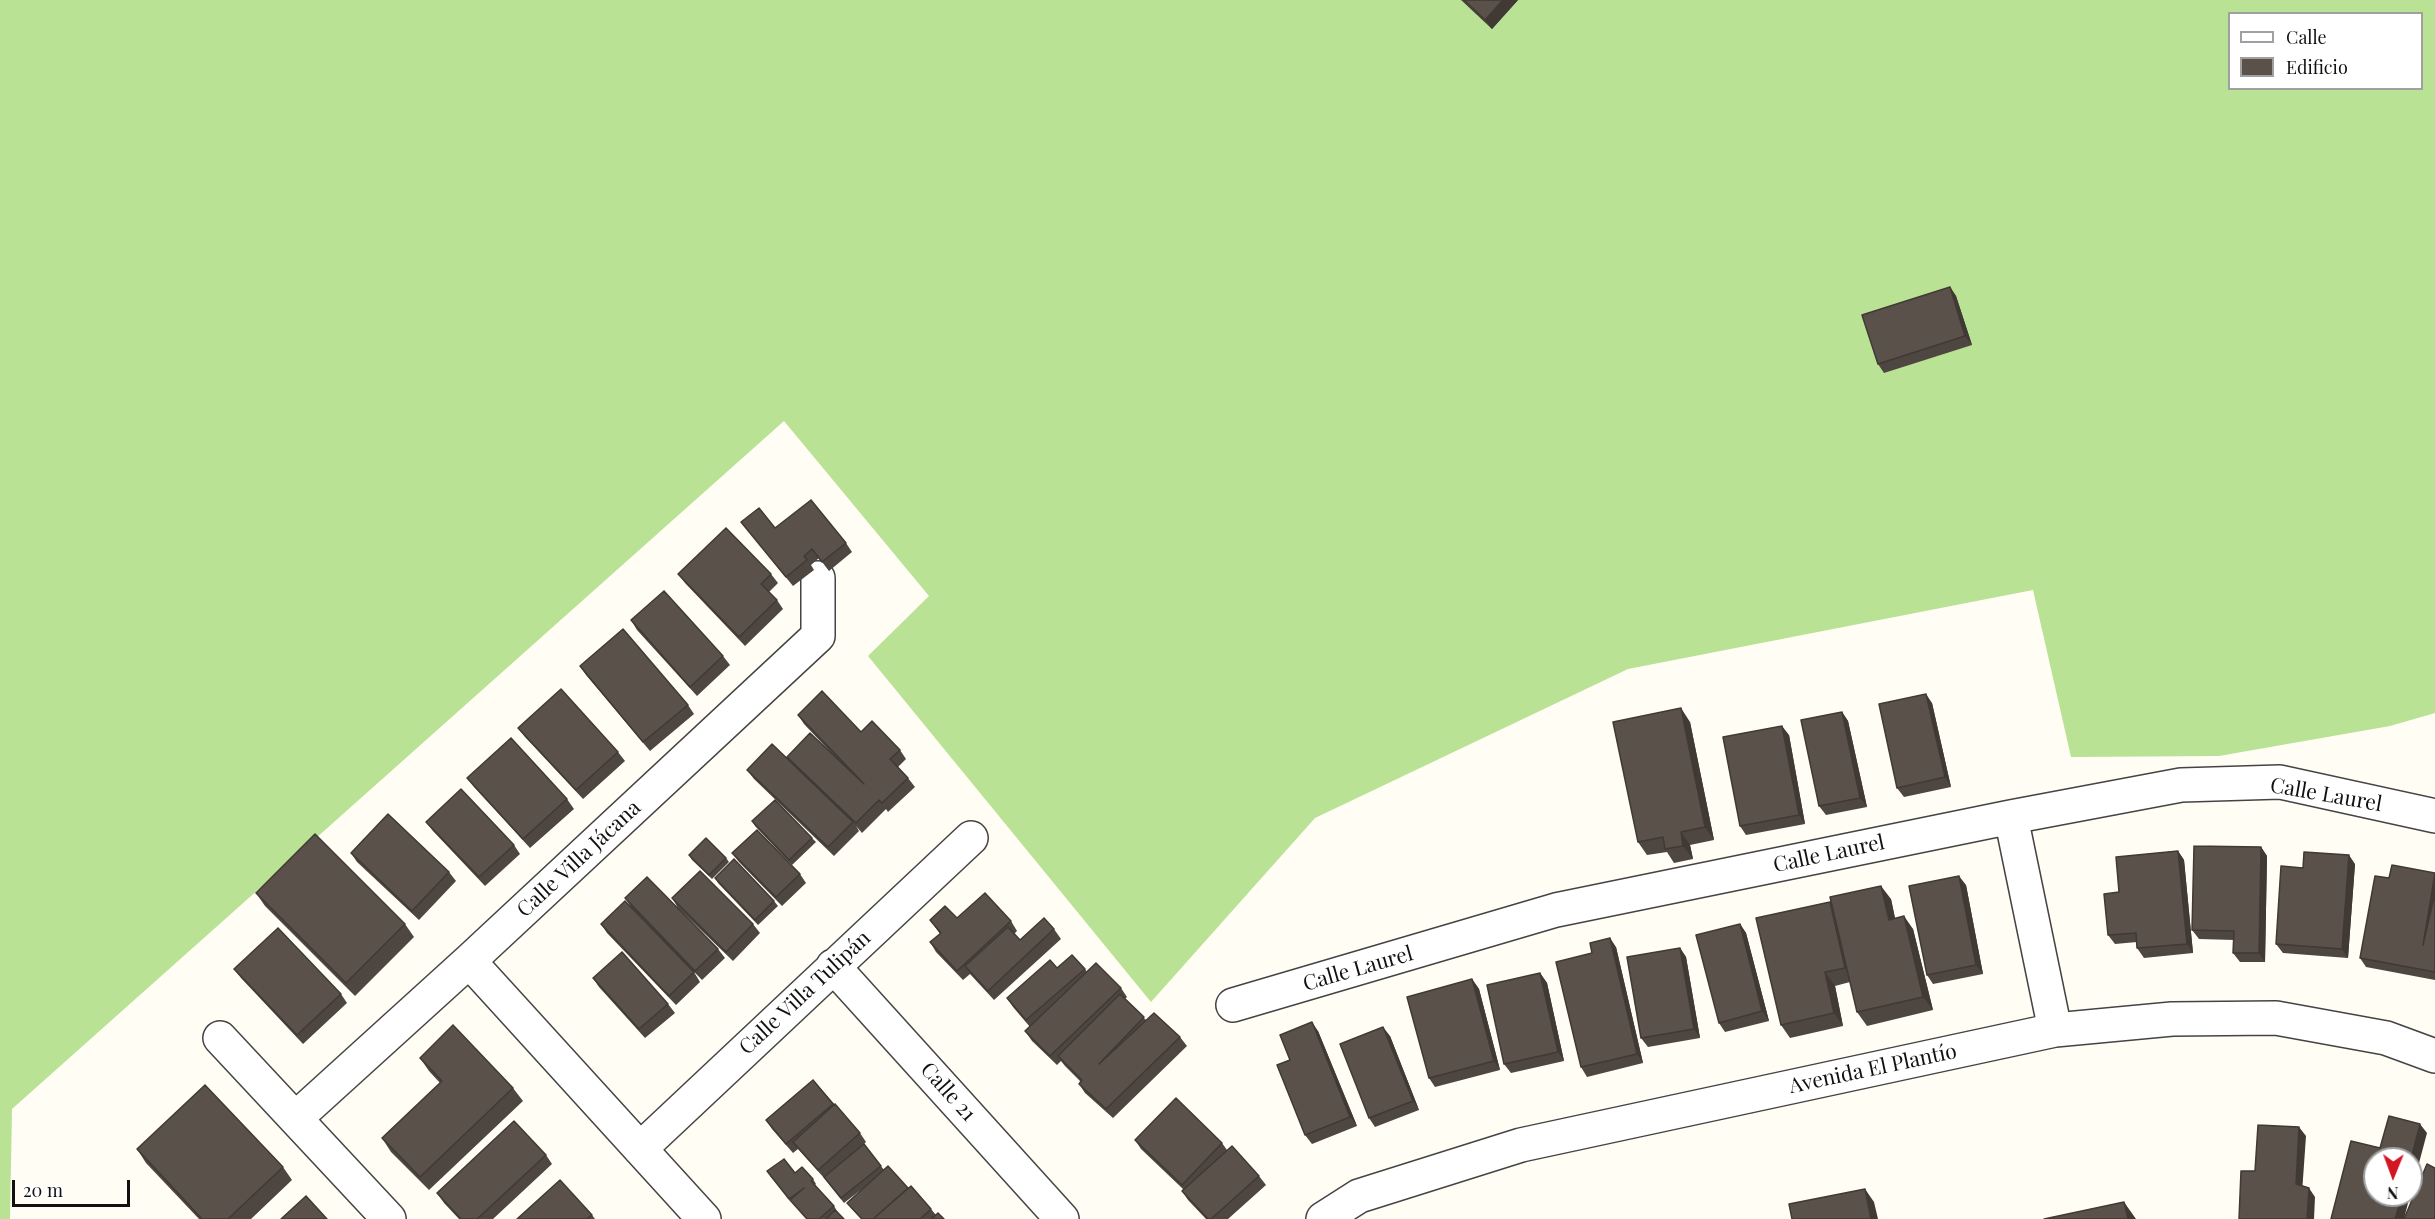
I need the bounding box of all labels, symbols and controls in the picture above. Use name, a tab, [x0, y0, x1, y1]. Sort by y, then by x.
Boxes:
legend	[2228, 12, 2423, 90]
text: Calle	[2286, 25, 2327, 49]
text: Edificio	[2286, 55, 2348, 79]
street label: Calle Laurel	[2268, 773, 2384, 817]
street label: Calle Villa Jácana	[512, 795, 646, 923]
street label: Calle Laurel	[1771, 830, 1887, 878]
street label: Calle Villa Tulipán	[734, 926, 876, 1060]
street label: Calle Laurel	[1300, 941, 1416, 997]
street label: Avenida El Plantío	[1787, 1039, 1959, 1099]
street label: Calle 21	[915, 1057, 981, 1127]
north arrow	[2363, 1147, 2423, 1207]
scale bar	[15, 1168, 134, 1206]
text: 20 m	[23, 1178, 63, 1202]
text: N	[2387, 1183, 2399, 1204]

